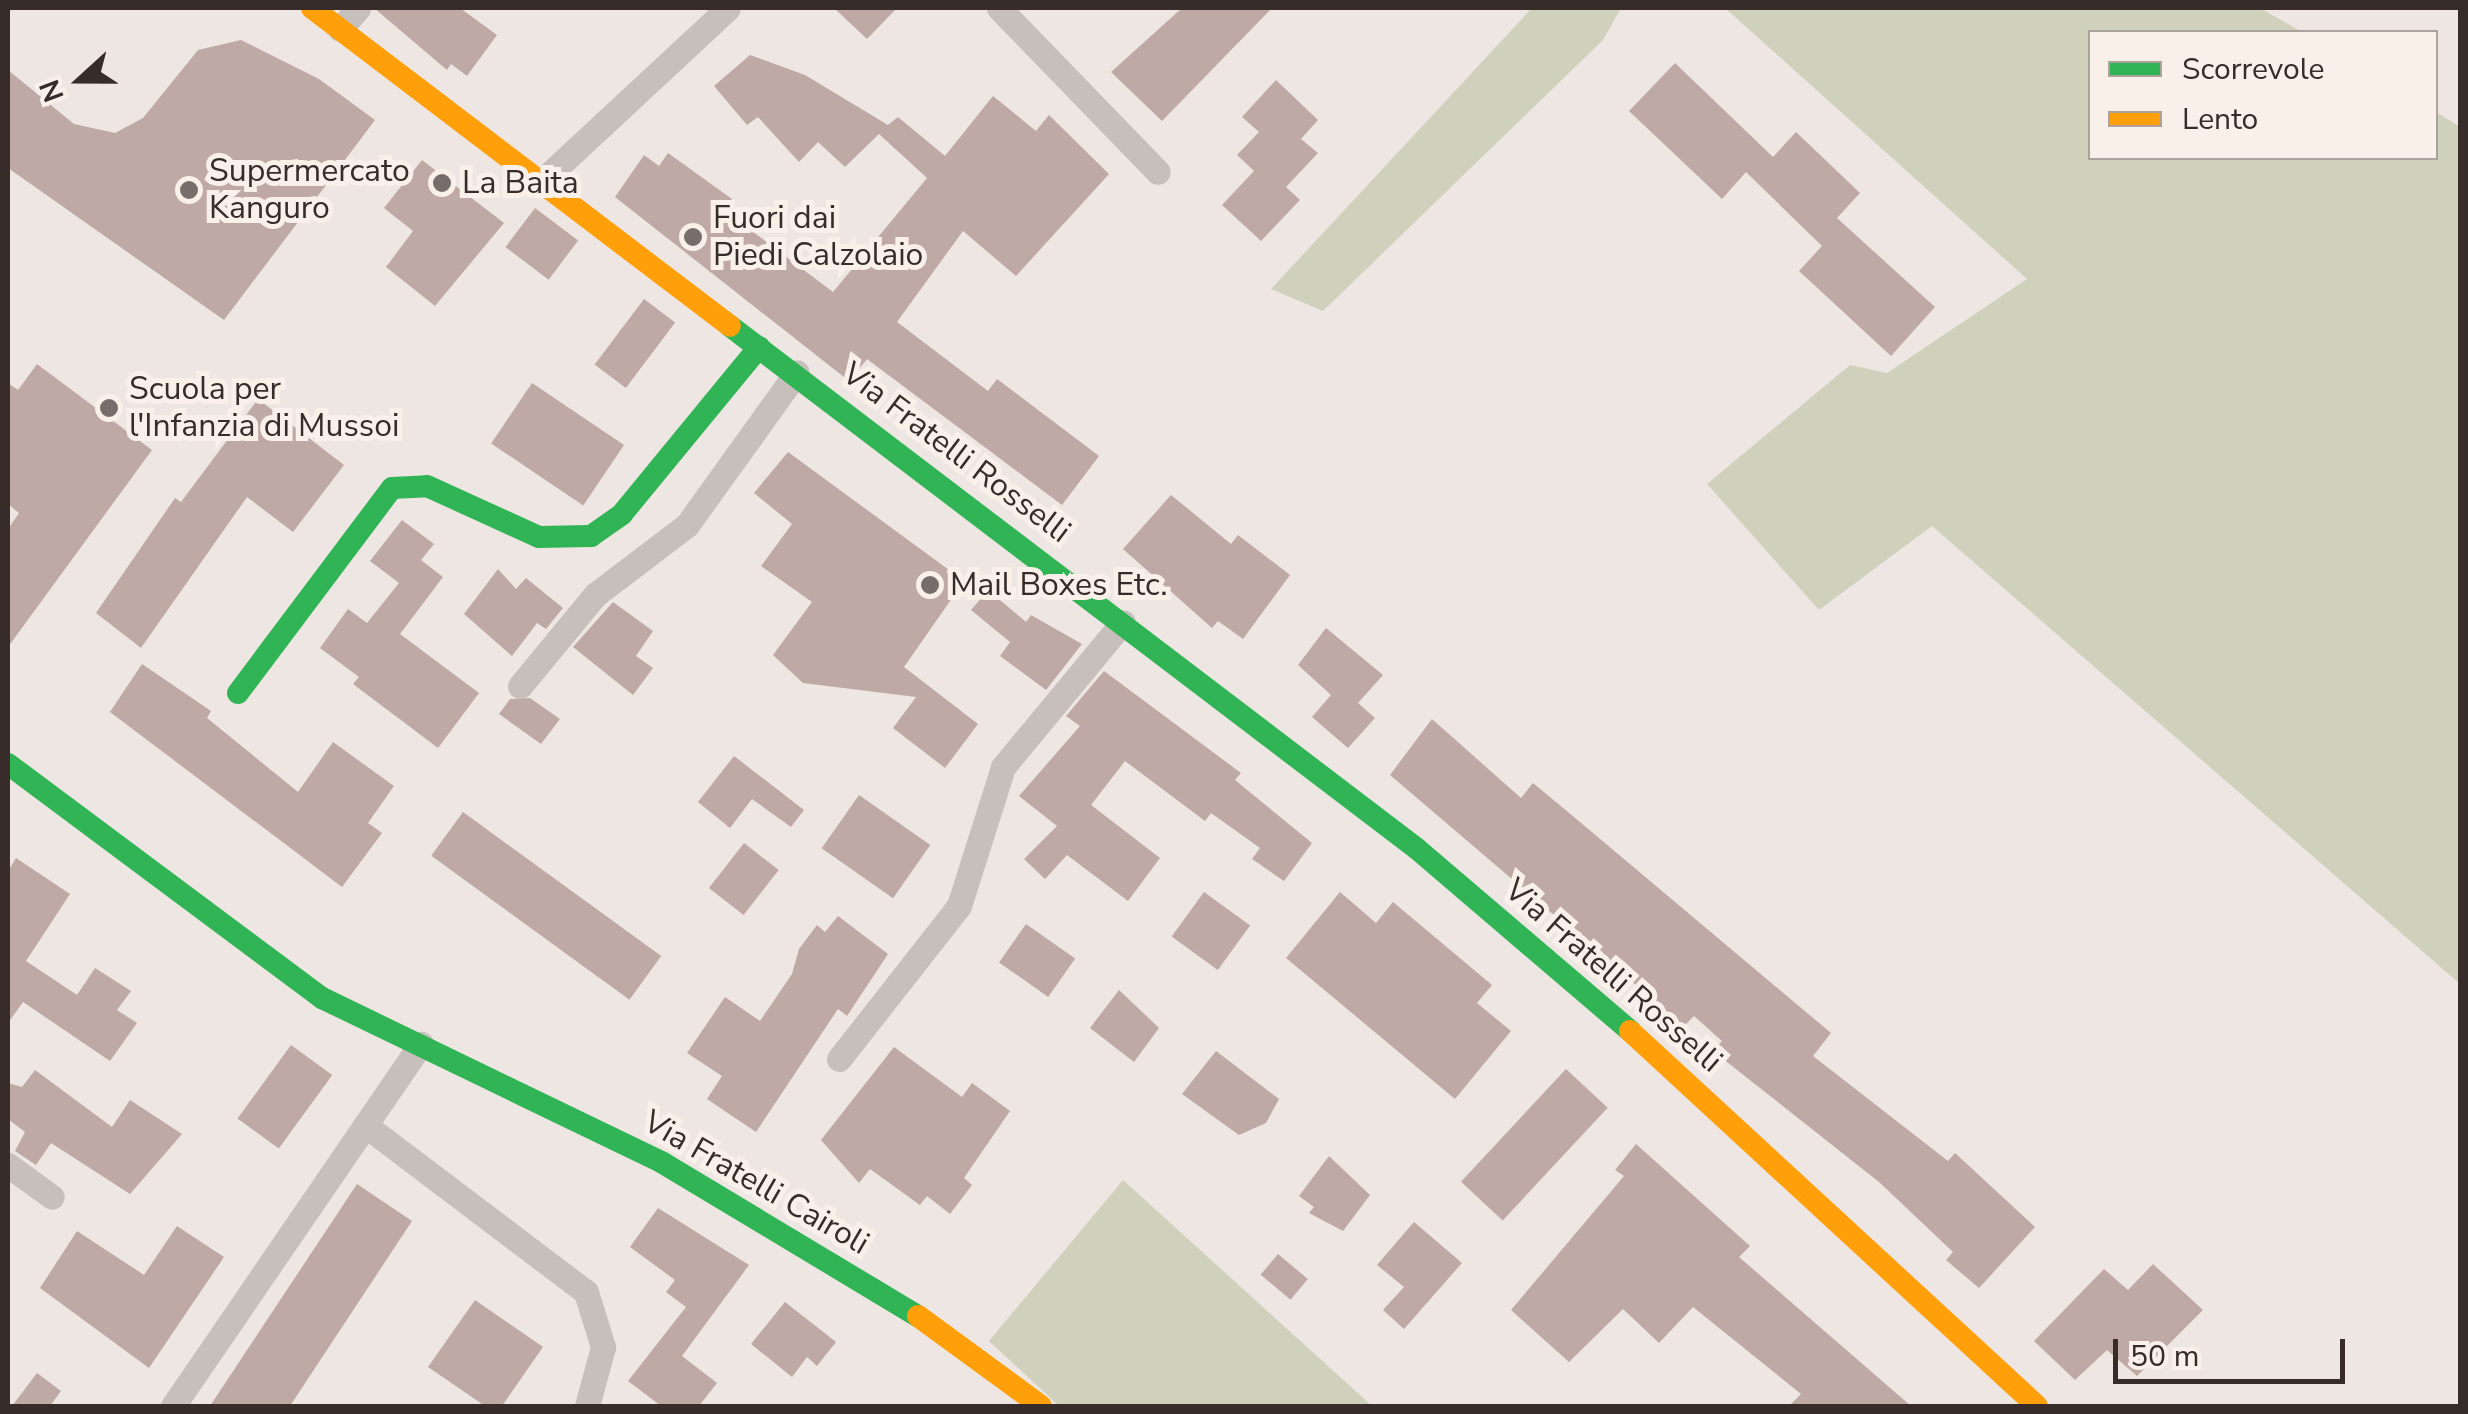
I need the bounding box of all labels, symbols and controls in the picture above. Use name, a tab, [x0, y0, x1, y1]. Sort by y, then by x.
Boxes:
north arrow	[30, 30, 130, 130]
legend	[2088, 30, 2438, 160]
text: Scorrevole	[2182, 49, 2324, 90]
text: N	[31, 74, 73, 107]
text: Lento	[2182, 99, 2258, 140]
place label: Supermercato Kanguro	[209, 153, 410, 228]
place label: La Baita	[462, 164, 579, 202]
marker: La Baita	[431, 172, 453, 194]
marker: Supermercato Kanguro	[178, 179, 200, 201]
place label: Fuori dai Piedi Calzolaio	[713, 200, 923, 275]
marker: Fuori dai Piedi Calzolaio	[682, 226, 704, 248]
street label: Via Fratelli Rosselli	[834, 355, 1078, 551]
place label: Scuola per l'Infanzia di Mussoi	[129, 371, 399, 446]
marker: Scuola per l'Infanzia di Mussoi	[98, 397, 120, 419]
place label: Mail Boxes Etc.	[950, 566, 1168, 604]
marker: Mail Boxes Etc.	[919, 574, 941, 596]
street label: Via Fratelli Rosselli	[1496, 871, 1730, 1081]
street label: Via Fratelli Cairoli	[636, 1103, 876, 1263]
scale bar	[2118, 1319, 2350, 1381]
text: 50 m	[2130, 1336, 2199, 1377]

